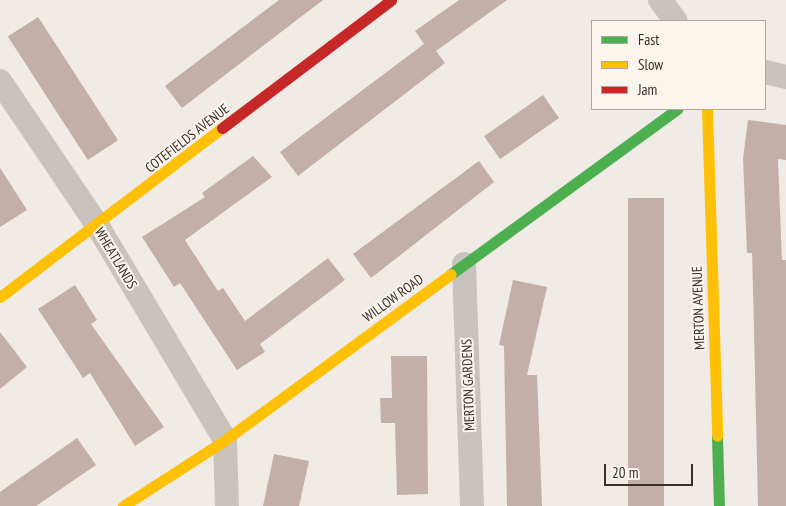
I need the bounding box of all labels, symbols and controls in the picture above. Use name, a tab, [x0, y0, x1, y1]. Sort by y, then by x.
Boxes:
legend	[591, 20, 766, 110]
text: Fast	[638, 30, 659, 49]
text: Slow	[638, 55, 663, 74]
text: Jam	[638, 80, 657, 99]
street label: COTEFIELDS AVENUE	[142, 100, 232, 176]
street label: WHEATLANDS	[91, 224, 141, 292]
street label: MERTON AVENUE	[688, 266, 708, 350]
street label: WILLOW ROAD	[359, 270, 427, 326]
street label: MERTON GARDENS	[458, 339, 478, 431]
scale bar	[606, 454, 695, 486]
text: 20 m	[612, 463, 638, 482]

